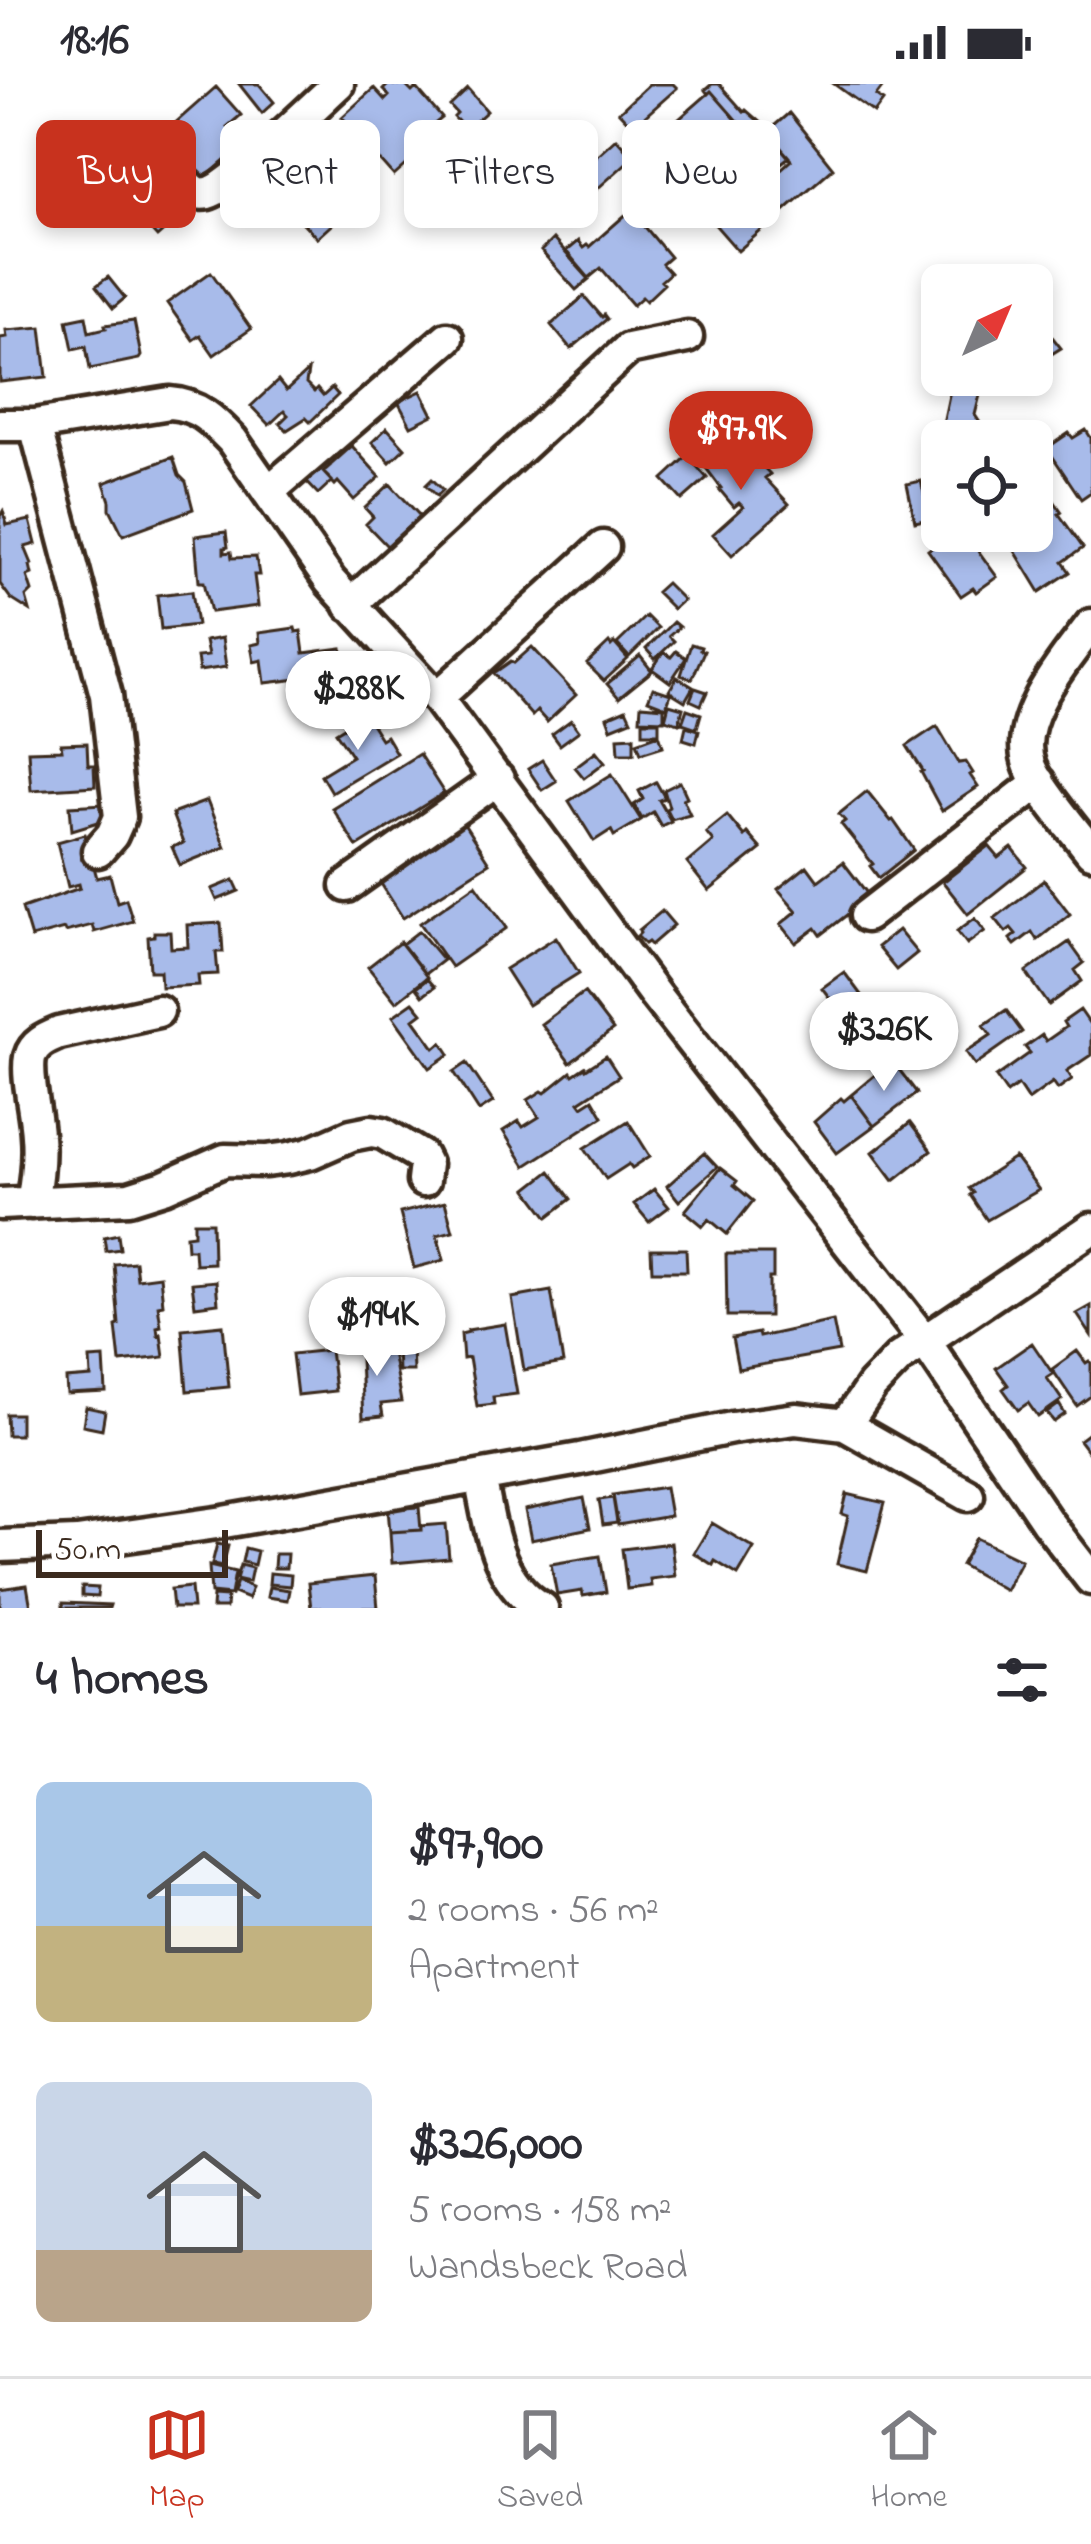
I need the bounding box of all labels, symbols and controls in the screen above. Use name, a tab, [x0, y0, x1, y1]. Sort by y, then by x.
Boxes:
text: 18:16	[60, 9, 129, 75]
chip: Buy	[36, 120, 196, 228]
chip: Rent	[220, 120, 380, 228]
chip: Filters	[404, 120, 598, 228]
chip: New	[622, 120, 780, 228]
north arrow	[921, 264, 1053, 396]
map controls	[921, 264, 1053, 552]
pin: $97.9K	[643, 391, 839, 493]
text: $97.9K	[696, 401, 786, 458]
button: locate	[921, 420, 1053, 552]
pin: $288K	[274, 651, 442, 753]
text: $288K	[312, 661, 404, 718]
pin: $326K	[800, 992, 968, 1094]
text: $326K	[836, 1002, 932, 1059]
pin: $194K	[293, 1277, 461, 1379]
text: $194K	[336, 1287, 418, 1344]
scale bar	[36, 1524, 228, 1577]
text: 50 m	[54, 1527, 121, 1575]
text: 4 homes	[36, 1643, 209, 1718]
icon: filters	[989, 1647, 1055, 1713]
text: $97,900	[408, 1808, 543, 1883]
icon: home	[132, 1830, 276, 1974]
text: 2 rooms · 56 m²	[408, 1883, 659, 1940]
text: Apartment	[408, 1940, 580, 1997]
text: $326,000	[408, 2108, 583, 2183]
icon: home	[132, 2130, 276, 2274]
text: 5 rooms · 158 m²	[408, 2183, 672, 2240]
text: Wandsbeck Road	[408, 2240, 687, 2297]
tab: Map	[144, 2402, 210, 2522]
tab: Saved	[497, 2402, 583, 2522]
tab: Home	[871, 2402, 947, 2522]

